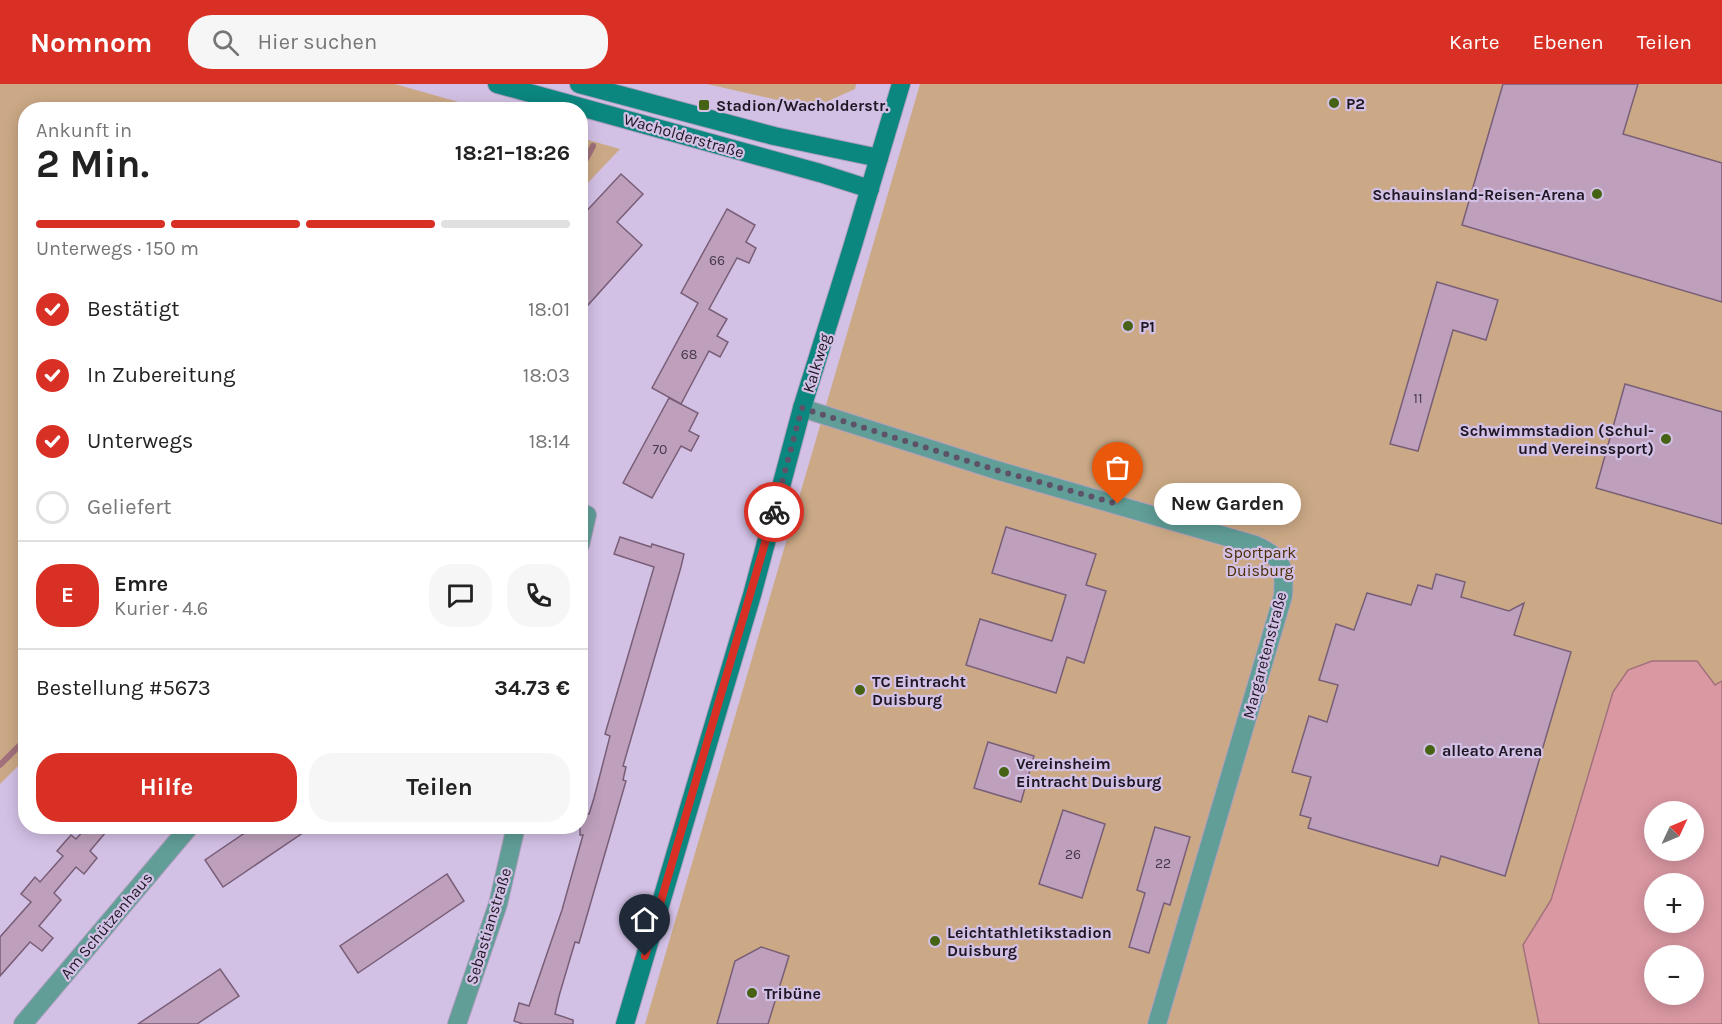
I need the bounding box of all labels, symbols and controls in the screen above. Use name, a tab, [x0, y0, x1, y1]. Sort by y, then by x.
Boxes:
search box	[188, 15, 608, 69]
text: Nomnom	[30, 26, 152, 59]
icon: search	[209, 26, 242, 59]
text: Hier suchen	[257, 29, 377, 55]
text: Karte	[1449, 30, 1500, 54]
text: Ebenen	[1533, 30, 1604, 54]
text: Teilen	[1637, 30, 1692, 54]
place label: P2	[1346, 94, 1365, 113]
place label: Stadion/Wacholderstr.	[716, 96, 889, 115]
marker: P2	[1327, 96, 1341, 110]
marker: Stadion/Wacholderstr.	[697, 98, 711, 112]
street label: Wacholderstraße	[622, 109, 746, 162]
text: Ankunft in	[36, 119, 132, 142]
text: 18:21–18:26	[455, 140, 570, 166]
text: 2 Min.	[36, 141, 149, 187]
place label: Schauinsland-Reisen-Arena	[1372, 185, 1585, 204]
marker: Schauinsland-Reisen-Arena	[1590, 187, 1604, 201]
text: Unterwegs · 150 m	[36, 237, 199, 260]
house number: 66	[709, 252, 725, 269]
icon: check	[36, 293, 69, 326]
text: Bestätigt	[87, 296, 179, 322]
text: 18:01	[528, 298, 570, 321]
place label: P1	[1140, 317, 1155, 336]
marker: P1	[1121, 319, 1135, 333]
street label: Kalkweg	[798, 331, 834, 395]
house number: 68	[681, 346, 697, 363]
icon: check	[36, 359, 69, 392]
text: In Zubereitung	[87, 362, 235, 388]
text: 18:03	[523, 364, 570, 387]
house number: 11	[1413, 390, 1423, 407]
place label: Schwimmstadion (Schul- und Vereinssport)	[1459, 421, 1654, 458]
icon: check	[36, 425, 69, 458]
text: Unterwegs	[87, 428, 193, 454]
text: 18:14	[529, 430, 570, 453]
marker: Schwimmstadion (Schul- und Vereinssport)	[1659, 432, 1673, 446]
house number: 70	[653, 441, 667, 458]
pin	[1092, 442, 1143, 504]
icon: bag	[1101, 451, 1134, 484]
courier	[744, 482, 804, 542]
callout: New Garden	[1154, 483, 1301, 525]
text: New Garden	[1171, 492, 1284, 515]
text: Geliefert	[87, 494, 172, 520]
icon: bike	[758, 496, 791, 529]
park label: Sportpark Duisburg	[1224, 543, 1296, 580]
button: chat	[429, 564, 492, 627]
button: phone	[507, 564, 570, 627]
text: Emre	[114, 571, 168, 597]
text: E	[61, 582, 74, 608]
street label: Margaretenstraße	[1238, 590, 1291, 721]
text: Kurier · 4.6	[114, 597, 208, 620]
place label: TC Eintracht Duisburg	[872, 672, 966, 709]
text: Bestellung #5673	[36, 675, 211, 701]
text: 34.73 €	[494, 675, 570, 701]
marker: TC Eintracht Duisburg	[853, 683, 867, 697]
place label: alleato Arena	[1442, 741, 1542, 760]
marker: alleato Arena	[1423, 743, 1437, 757]
button: Hilfe	[36, 753, 297, 822]
button: Teilen	[309, 753, 570, 822]
place label: Vereinsheim Eintracht Duisburg	[1016, 754, 1161, 791]
marker: Vereinsheim Eintracht Duisburg	[997, 765, 1011, 779]
north arrow	[1644, 801, 1704, 861]
map controls	[1644, 801, 1704, 1005]
house number: 26	[1065, 846, 1081, 863]
house number: 22	[1155, 855, 1171, 872]
street label: Sebastianstraße	[462, 866, 515, 987]
street label: Am Schützenhaus	[56, 868, 156, 982]
button: +	[1644, 873, 1704, 933]
pin	[619, 894, 670, 956]
icon: home	[628, 903, 661, 936]
place label: Leichtathletikstadion Duisburg	[947, 923, 1112, 960]
marker: Leichtathletikstadion Duisburg	[928, 934, 942, 948]
button: −	[1644, 945, 1704, 1005]
place label: Tribüne	[764, 984, 821, 1003]
marker: Tribüne	[745, 986, 759, 1000]

